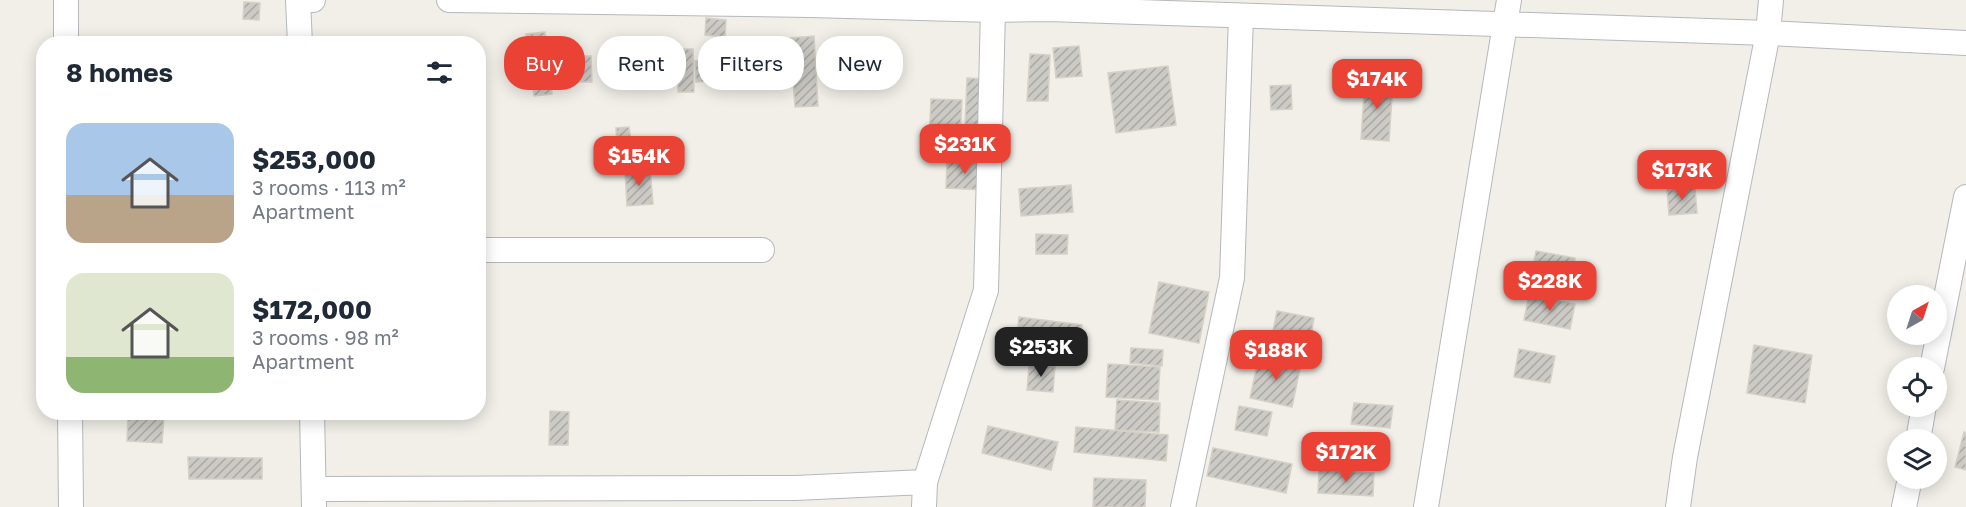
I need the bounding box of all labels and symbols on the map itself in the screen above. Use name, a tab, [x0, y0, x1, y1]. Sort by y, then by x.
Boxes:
pin: $174K	[1335, 59, 1419, 110]
pin: $231K	[923, 124, 1007, 175]
pin: $154K	[597, 136, 681, 187]
pin: $173K	[1640, 150, 1724, 201]
pin: $228K	[1508, 261, 1592, 312]
north arrow	[1887, 285, 1947, 345]
pin: $253K	[999, 327, 1083, 378]
pin: $188K	[1234, 330, 1318, 381]
pin: $172K	[1304, 432, 1388, 483]

